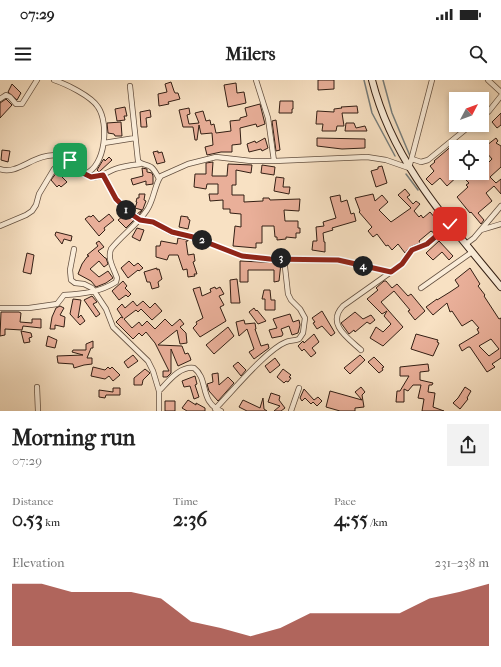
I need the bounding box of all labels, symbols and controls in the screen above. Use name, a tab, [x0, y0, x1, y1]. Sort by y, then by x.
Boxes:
text: 07:29	[20, 5, 55, 23]
icon: menu	[12, 43, 34, 65]
icon: search	[467, 43, 489, 65]
text: Milers	[226, 44, 275, 65]
north arrow	[449, 92, 489, 132]
map controls	[449, 92, 489, 180]
button: locate	[449, 140, 489, 180]
pin	[53, 143, 87, 177]
icon: arrive	[59, 149, 81, 171]
pin: 1	[116, 200, 136, 220]
text: 1	[124, 203, 128, 216]
pin	[433, 207, 467, 241]
icon: check	[439, 213, 461, 235]
pin: 2	[192, 230, 212, 250]
text: 2	[199, 233, 205, 246]
pin: 3	[271, 248, 291, 268]
text: 3	[279, 251, 283, 264]
pin: 4	[353, 256, 373, 276]
text: 4	[360, 259, 366, 272]
button: share	[447, 424, 489, 466]
text: Morning run	[12, 425, 135, 451]
text: 07:29	[12, 453, 42, 468]
text: Distance	[12, 495, 53, 508]
text: Time	[173, 495, 198, 508]
text: Pace	[334, 495, 356, 508]
text: 0.53	[12, 508, 43, 531]
text: 2:36	[173, 508, 207, 531]
text: 4:55	[334, 508, 368, 531]
text: km	[43, 516, 60, 529]
text: /km	[368, 516, 388, 529]
text: Elevation	[12, 555, 65, 570]
text: 231–238 m	[435, 555, 489, 570]

